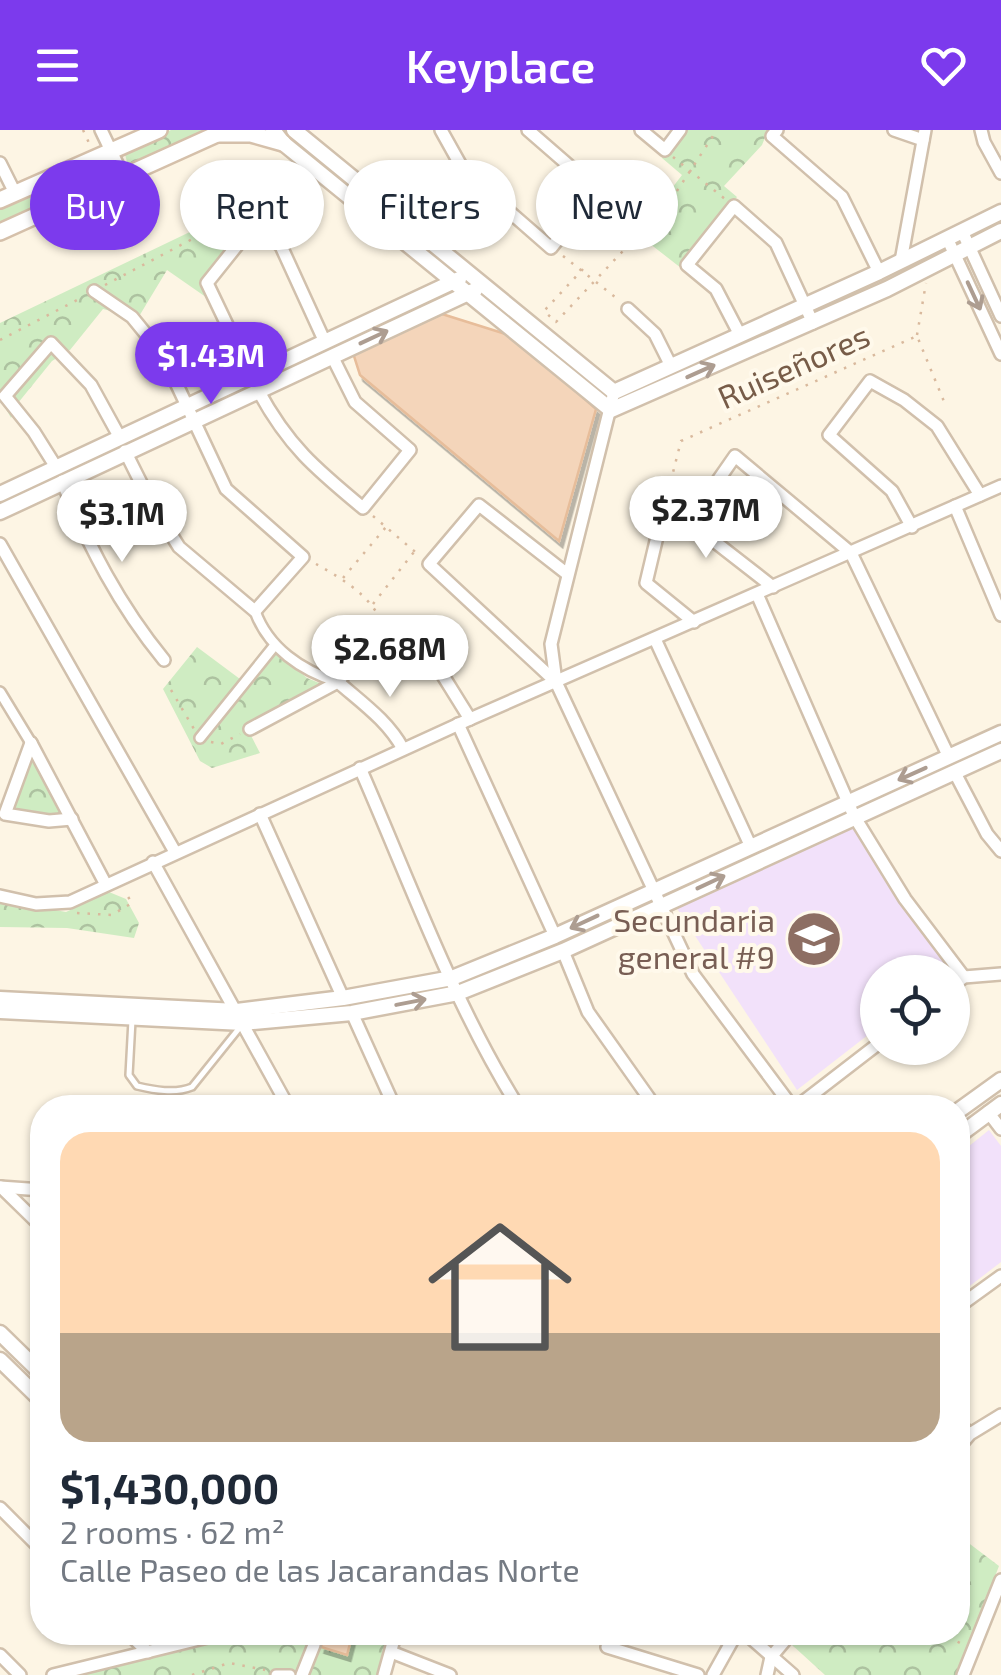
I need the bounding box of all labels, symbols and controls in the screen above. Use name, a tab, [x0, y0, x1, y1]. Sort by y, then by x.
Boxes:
icon: menu	[30, 38, 85, 93]
text: Keyplace	[406, 38, 595, 92]
icon: heart	[916, 38, 971, 93]
chip: Buy	[30, 160, 160, 250]
chip: Rent	[180, 160, 324, 250]
chip: Filters	[344, 160, 516, 250]
chip: New	[536, 160, 678, 250]
one-way arrow	[966, 280, 985, 310]
street label: Ruiseñores	[711, 315, 875, 415]
pin: $1.43M	[130, 322, 292, 407]
one-way arrow	[358, 327, 389, 345]
text: $1.43M	[157, 335, 265, 373]
one-way arrow	[685, 361, 716, 379]
pin: $2.37M	[625, 476, 787, 561]
pin: $3.1M	[52, 480, 192, 565]
text: $2.37M	[651, 489, 761, 527]
text: $3.1M	[79, 493, 165, 531]
pin: $2.68M	[309, 615, 471, 700]
text: $2.68M	[333, 628, 447, 666]
one-way arrow	[898, 765, 928, 784]
one-way arrow	[696, 871, 726, 890]
place label: Secundaria general #9	[613, 900, 775, 975]
school or university icon: Secundaria general #9	[784, 909, 844, 969]
one-way arrow	[570, 914, 600, 933]
map controls	[860, 955, 970, 1065]
button: locate	[860, 955, 970, 1065]
one-way arrow	[394, 992, 426, 1011]
icon: home	[410, 1197, 590, 1377]
text: $1,430,000	[60, 1462, 279, 1512]
text: 2 rooms · 62 m²	[60, 1512, 285, 1550]
text: Calle Paseo de las Jacarandas Norte	[60, 1550, 580, 1588]

